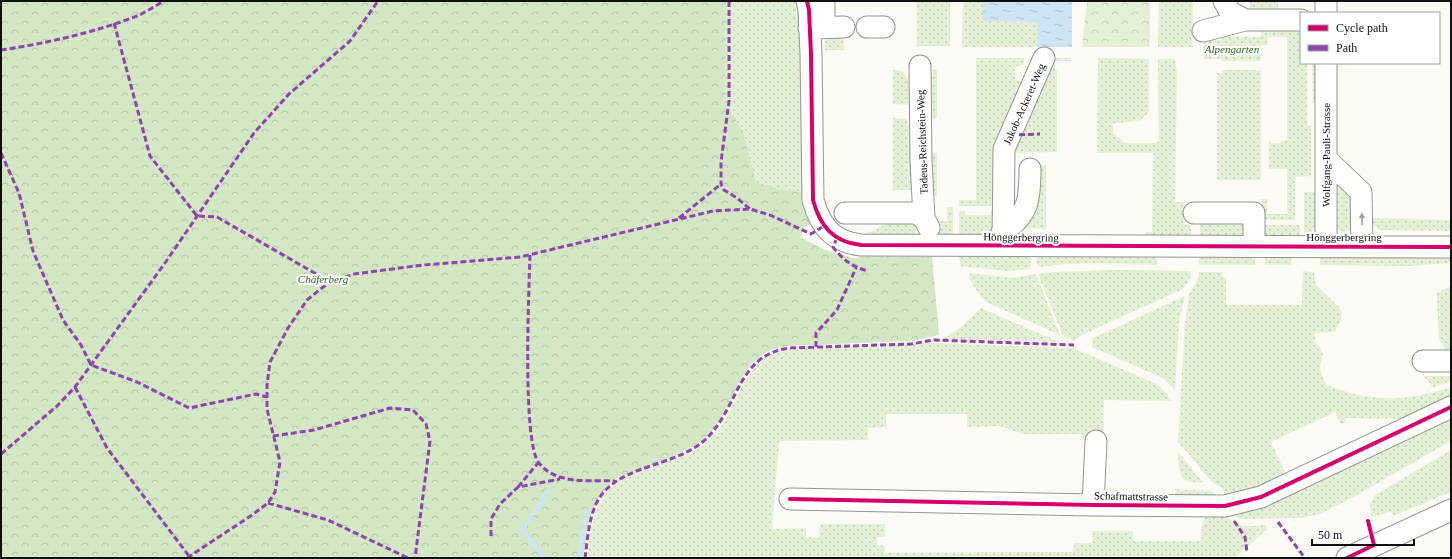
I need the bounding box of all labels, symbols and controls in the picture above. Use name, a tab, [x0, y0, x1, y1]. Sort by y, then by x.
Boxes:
legend	[1300, 12, 1440, 64]
text: Cycle path	[1336, 21, 1388, 35]
text: Path	[1336, 41, 1357, 55]
park label: Alpengarten	[1204, 43, 1260, 55]
street label: Jakob-Ackeret-Weg	[1001, 61, 1048, 146]
street label: Tadeus-Reichstein-Weg	[914, 89, 930, 194]
street label: Wolfgang-Pauli-Strasse	[1320, 103, 1332, 207]
one-way arrow	[1358, 213, 1365, 225]
street label: Hönggerbergring	[983, 230, 1059, 244]
street label: Hönggerbergring	[1306, 231, 1382, 243]
park label: Chäferberg	[298, 273, 349, 285]
street label: Schafmattstrasse	[1094, 489, 1168, 503]
scale bar	[1312, 521, 1414, 547]
text: 50 m	[1318, 528, 1343, 542]

